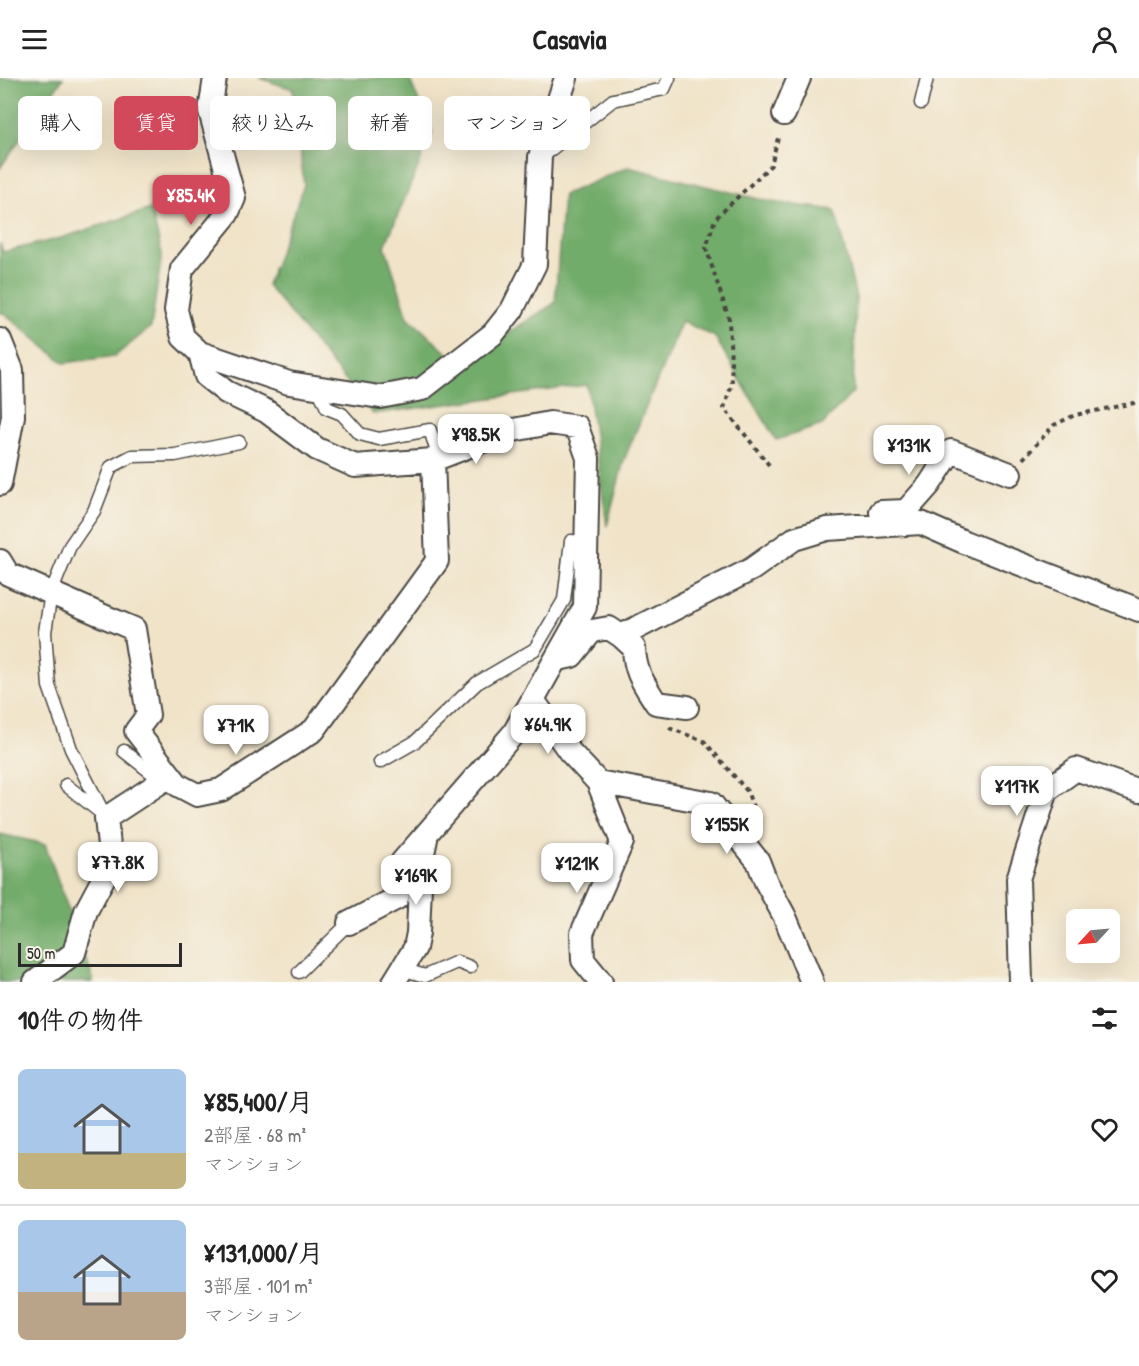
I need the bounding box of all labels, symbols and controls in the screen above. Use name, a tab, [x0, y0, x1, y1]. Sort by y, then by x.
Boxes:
text: Casavia	[533, 21, 606, 57]
icon: menu	[18, 23, 51, 56]
icon: person	[1088, 23, 1121, 56]
chip: 購入	[18, 96, 102, 150]
chip: 賃貸	[114, 96, 198, 150]
chip: 絞り込み	[210, 96, 336, 150]
chip: 新着	[348, 96, 432, 150]
chip: マンション	[444, 96, 590, 150]
pin: ¥85.4K	[142, 175, 240, 226]
text: ¥85.4K	[167, 181, 215, 208]
pin: ¥98.5K	[427, 414, 525, 465]
text: ¥98.5K	[452, 420, 500, 447]
pin: ¥131K	[867, 425, 951, 476]
text: ¥131K	[887, 431, 931, 458]
pin: ¥64.9K	[499, 704, 597, 755]
pin: ¥71K	[200, 705, 272, 756]
text: ¥64.9K	[525, 710, 571, 737]
text: ¥71K	[218, 711, 254, 738]
pin: ¥117K	[975, 766, 1059, 817]
text: ¥117K	[995, 772, 1039, 799]
pin: ¥155K	[685, 804, 769, 855]
text: ¥155K	[705, 810, 749, 837]
pin: ¥77.8K	[69, 842, 167, 893]
pin: ¥121K	[535, 843, 619, 894]
text: ¥77.8K	[92, 848, 144, 875]
text: ¥121K	[555, 849, 599, 876]
pin: ¥169K	[374, 855, 458, 906]
text: ¥169K	[395, 861, 437, 888]
north arrow	[1066, 909, 1120, 963]
map controls	[1066, 909, 1120, 963]
scale bar	[18, 940, 182, 968]
text: 50 m	[27, 942, 56, 964]
text: 10件の物件	[18, 1002, 143, 1037]
icon: filters	[1088, 1002, 1121, 1035]
text: ¥85,400/月	[204, 1084, 314, 1119]
icon: home	[66, 1093, 138, 1165]
icon: heart	[1088, 1113, 1121, 1146]
text: 2部屋 · 68 m²	[204, 1121, 306, 1148]
text: マンション	[204, 1150, 303, 1177]
text: ¥131,000/月	[204, 1235, 324, 1270]
icon: home	[66, 1244, 138, 1316]
icon: heart	[1088, 1264, 1121, 1297]
text: 3部屋 · 101 m²	[204, 1272, 312, 1299]
text: マンション	[204, 1301, 303, 1328]

